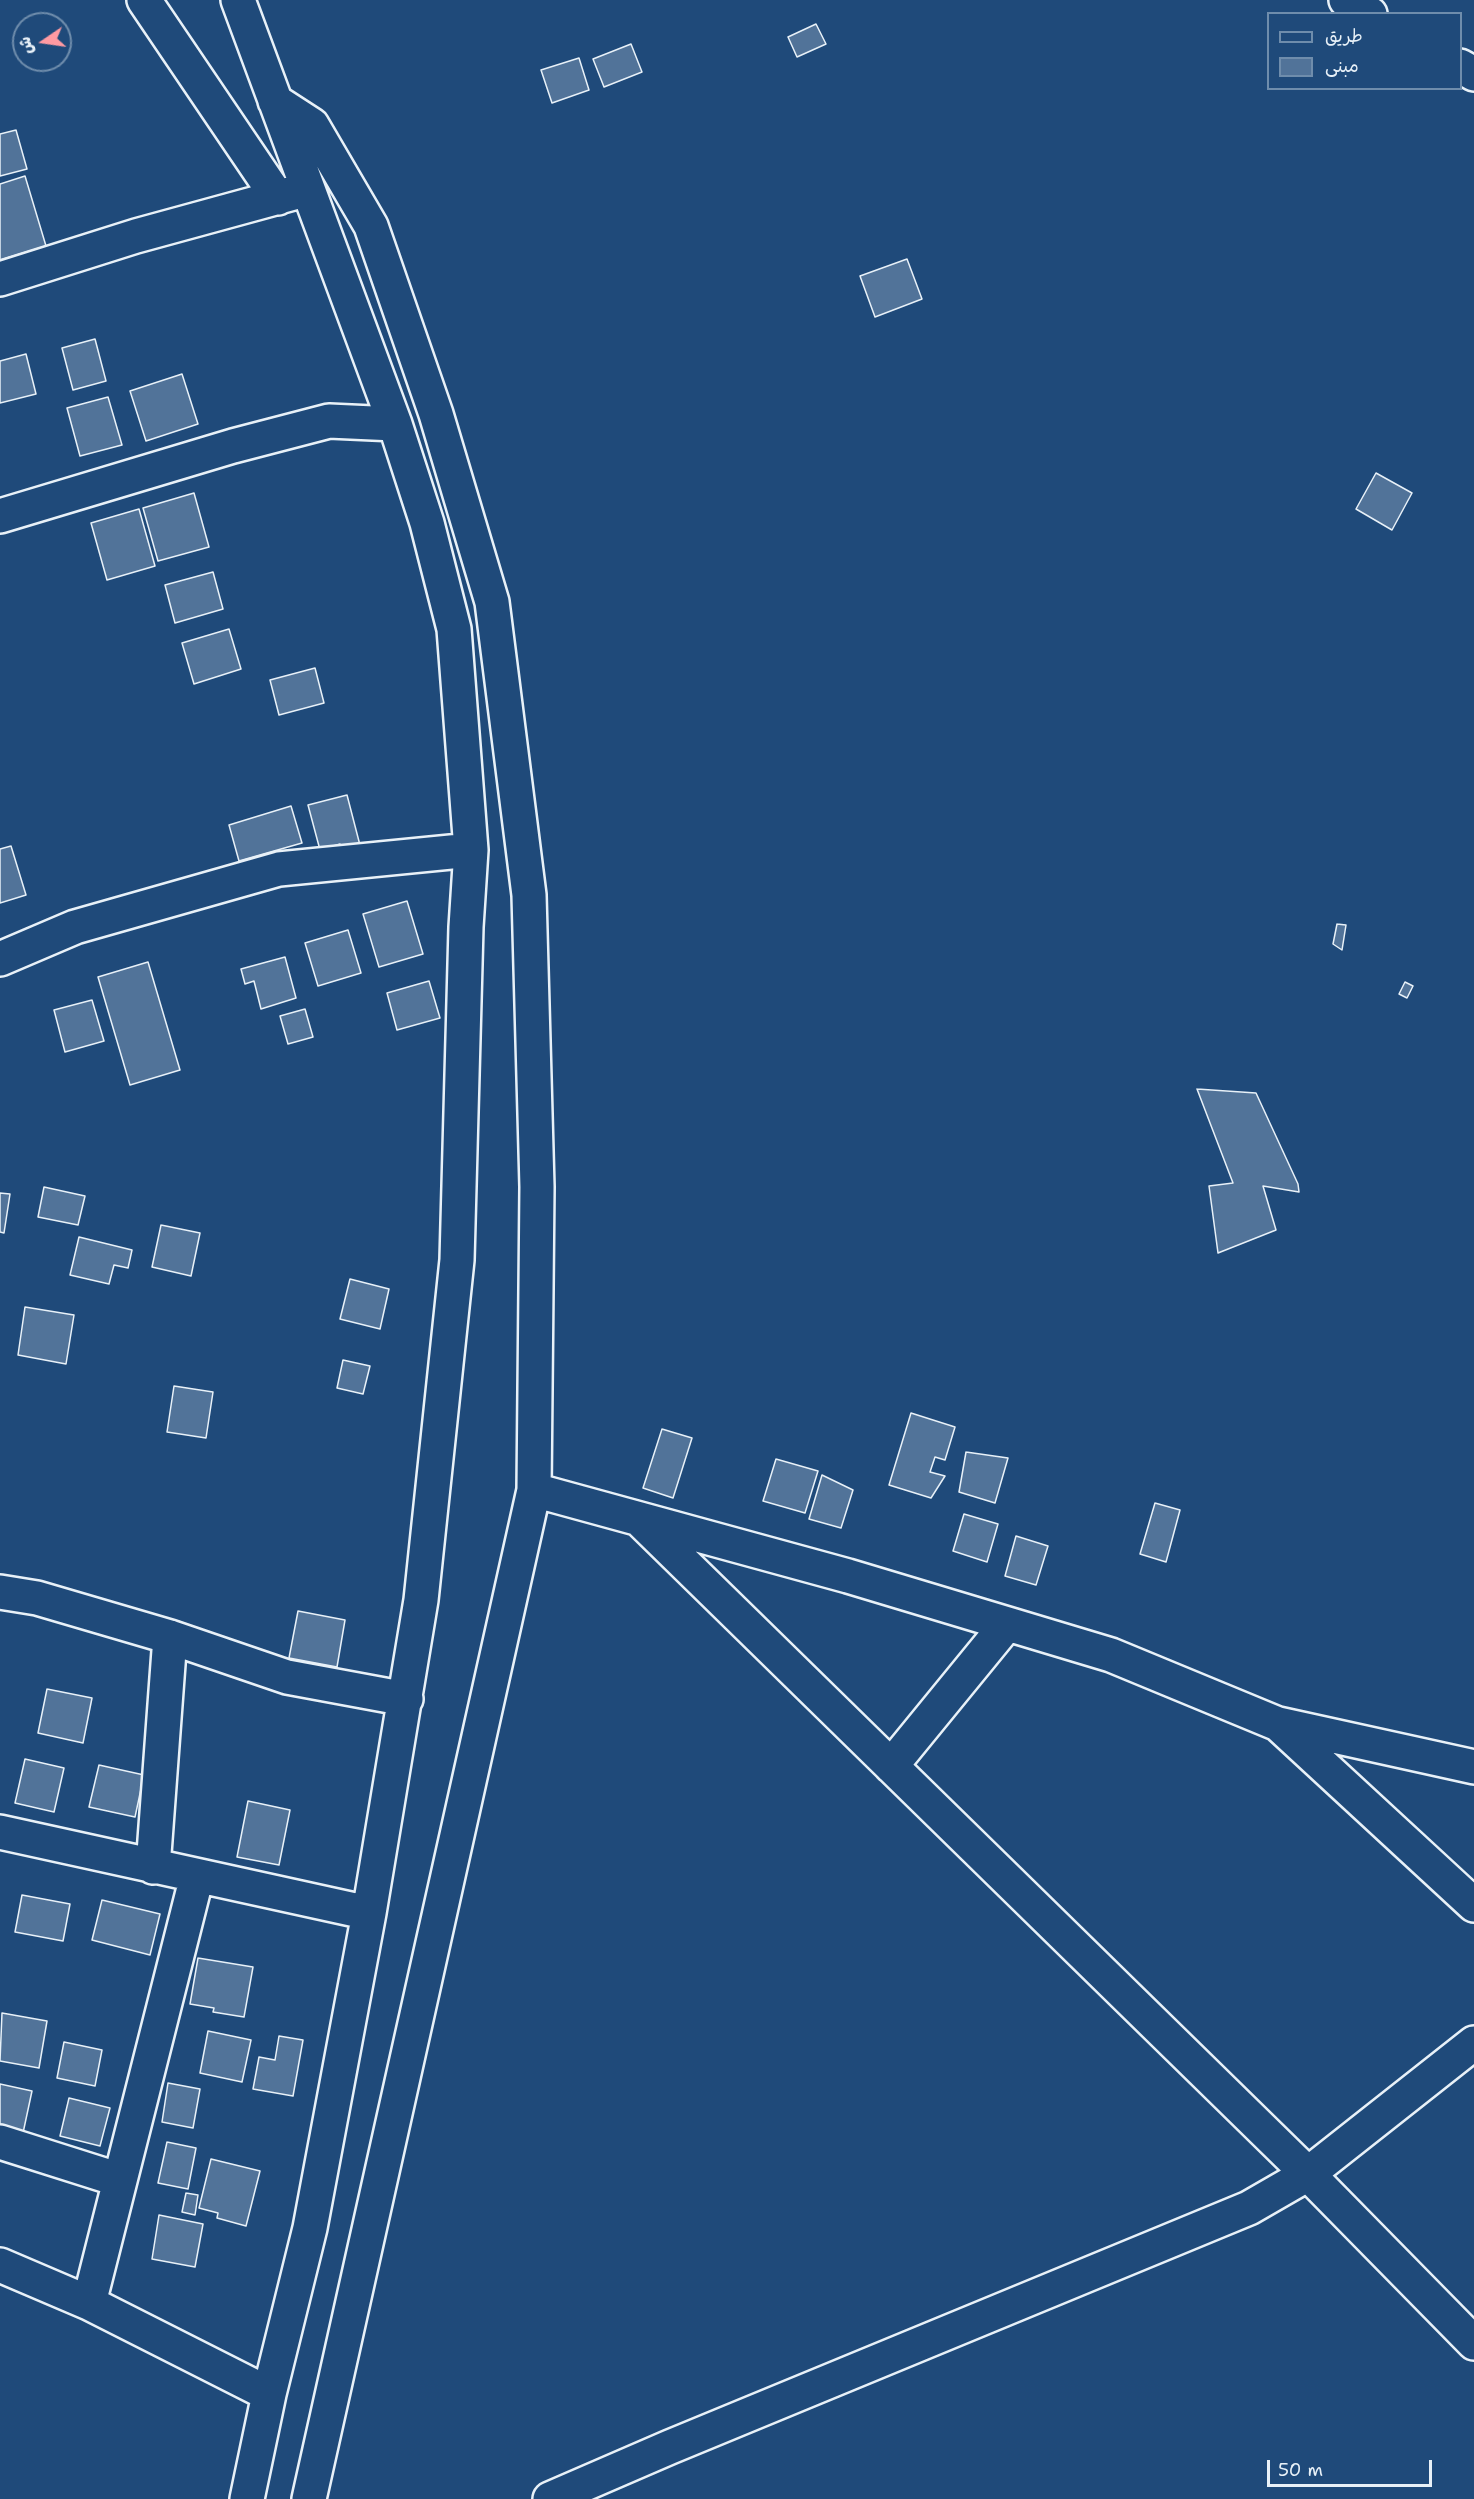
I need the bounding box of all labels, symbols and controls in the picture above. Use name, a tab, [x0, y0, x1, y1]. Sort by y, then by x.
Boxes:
north arrow	[12, 12, 72, 72]
legend	[1267, 12, 1462, 90]
text: طريق	[1325, 24, 1363, 48]
text: ش	[14, 35, 38, 57]
text: مبنى	[1325, 54, 1359, 78]
scale bar	[1270, 2448, 1435, 2486]
text: 50 m	[1278, 2458, 1323, 2482]

